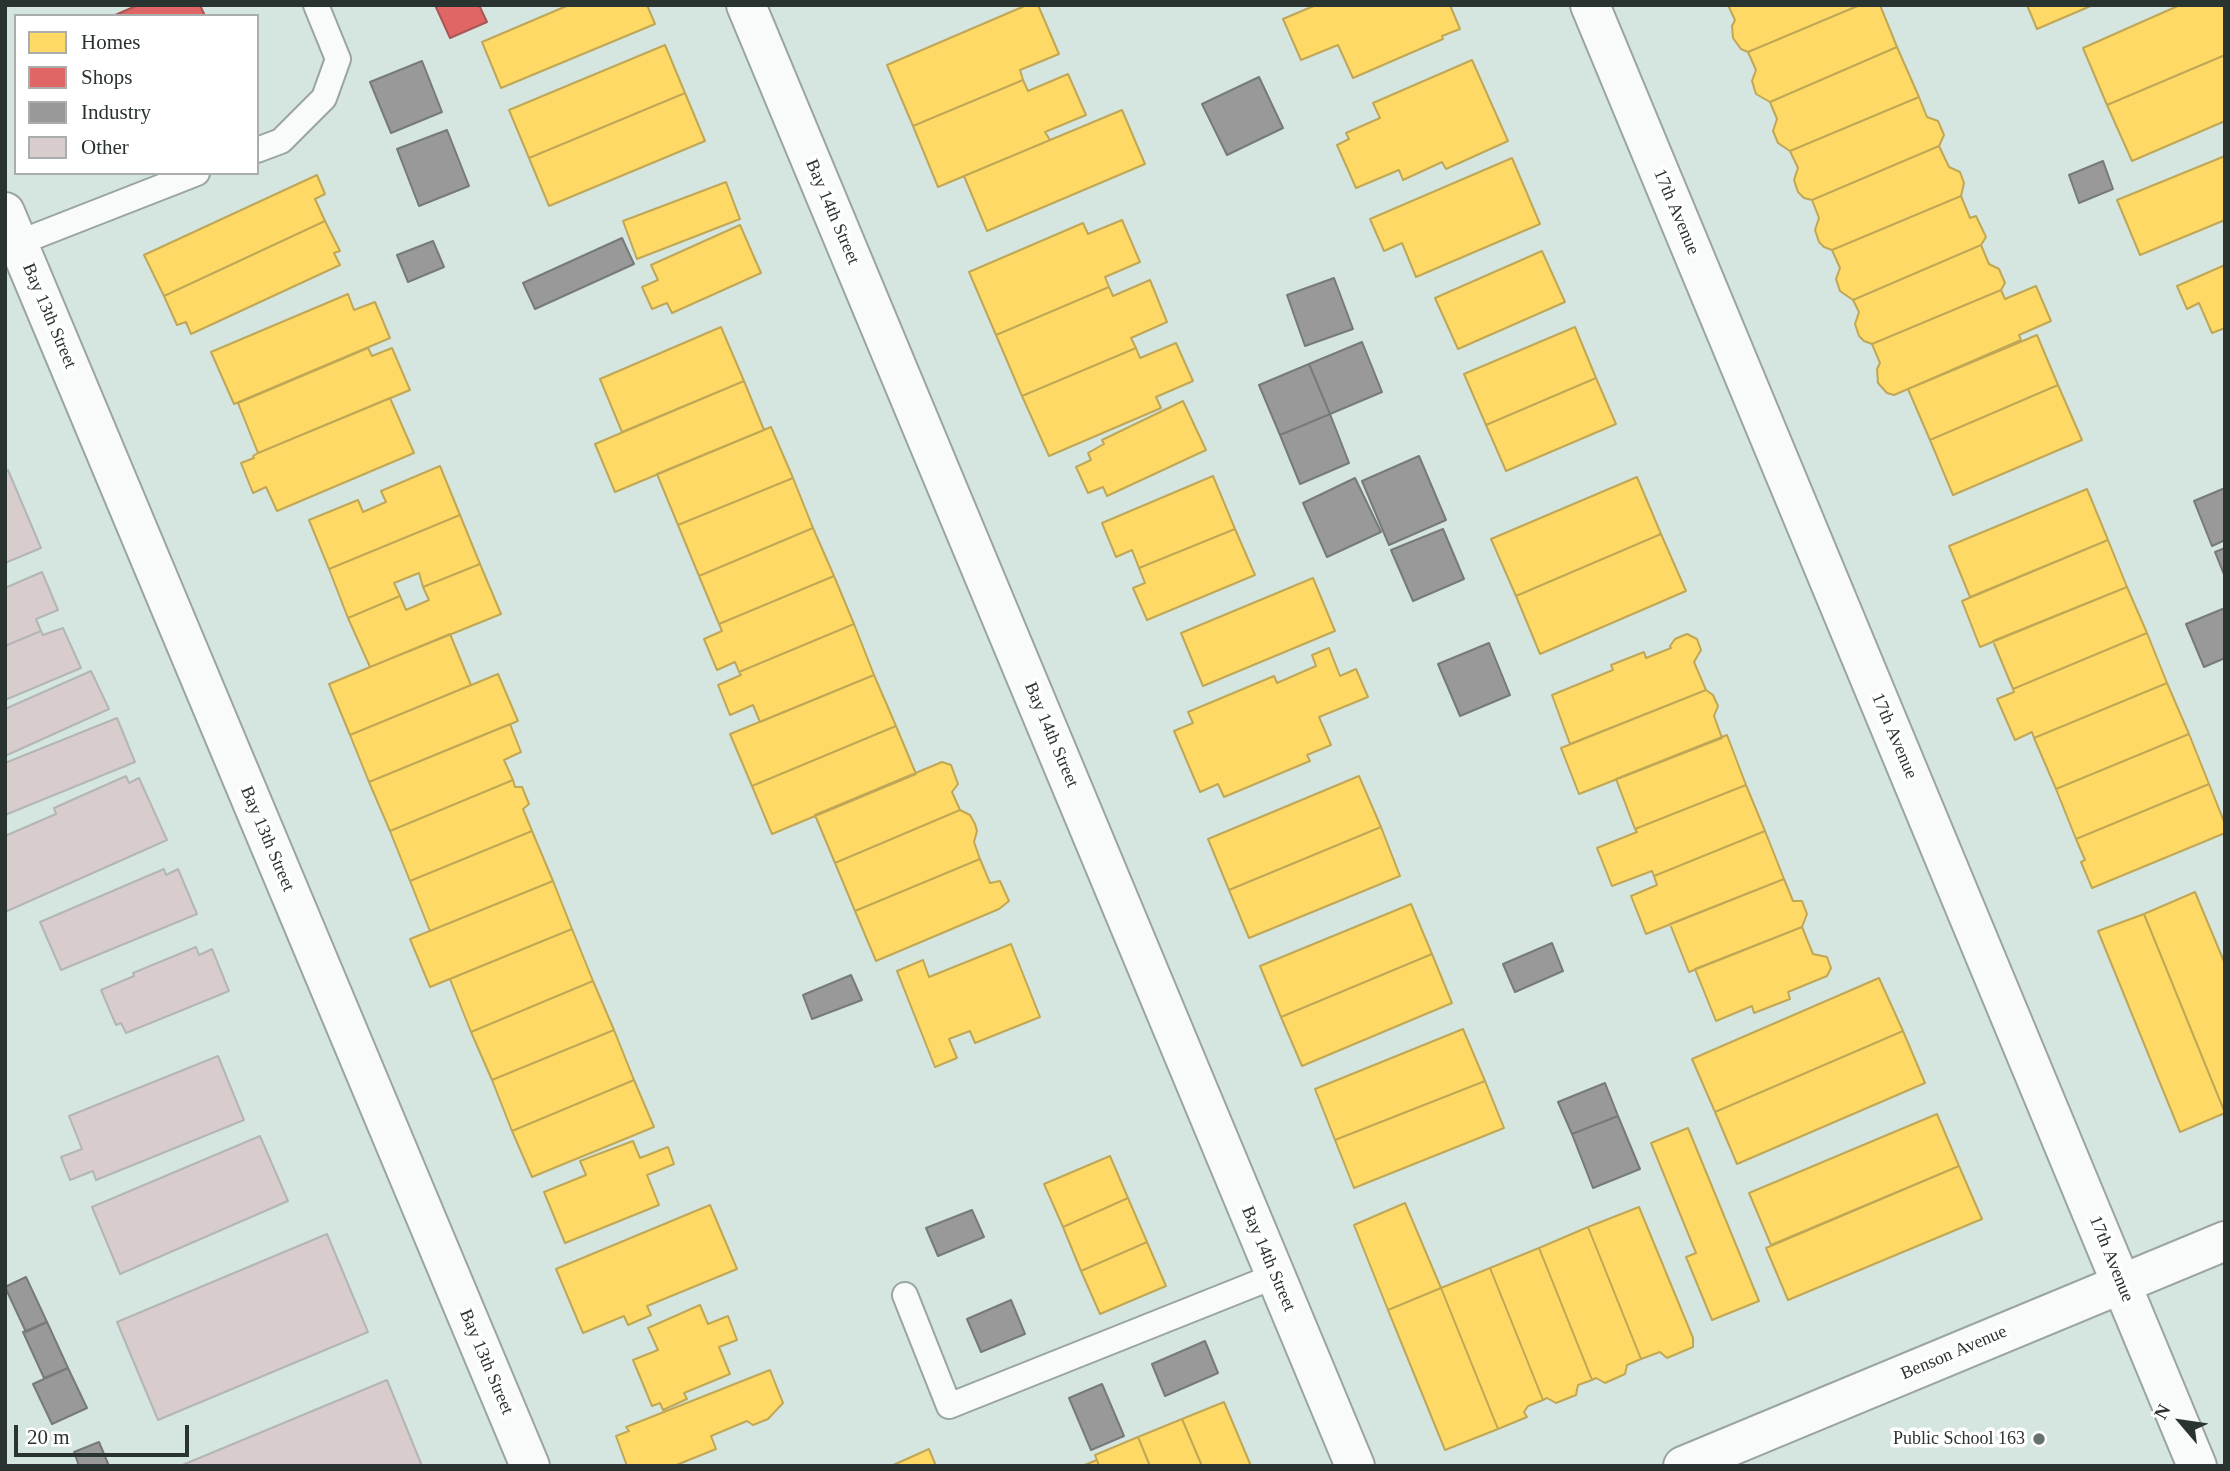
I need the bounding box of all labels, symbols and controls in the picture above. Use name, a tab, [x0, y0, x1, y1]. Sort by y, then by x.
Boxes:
legend	[14, 14, 259, 175]
text: Homes	[81, 30, 141, 54]
text: Shops	[81, 65, 132, 89]
text: Industry	[81, 100, 151, 124]
text: Other	[81, 135, 129, 159]
street label: Bay 14th Street	[800, 156, 864, 268]
street label: 17th Avenue	[1648, 166, 1704, 258]
street label: Bay 13th Street	[17, 260, 81, 372]
street label: Bay 14th Street	[1019, 679, 1083, 791]
street label: 17th Avenue	[1866, 690, 1922, 782]
street label: Bay 13th Street	[235, 783, 299, 895]
street label: Bay 14th Street	[1236, 1203, 1300, 1315]
street label: 17th Avenue	[2084, 1213, 2138, 1305]
street label: Bay 13th Street	[454, 1306, 518, 1418]
street label: Benson Avenue	[1898, 1321, 2010, 1385]
north arrow	[2146, 1387, 2216, 1457]
text: N	[2150, 1400, 2175, 1423]
scale bar	[18, 1412, 192, 1456]
text: 20 m	[27, 1425, 70, 1449]
place label: Public School 163	[1893, 1428, 2025, 1450]
marker: Public School 163	[2031, 1431, 2047, 1447]

